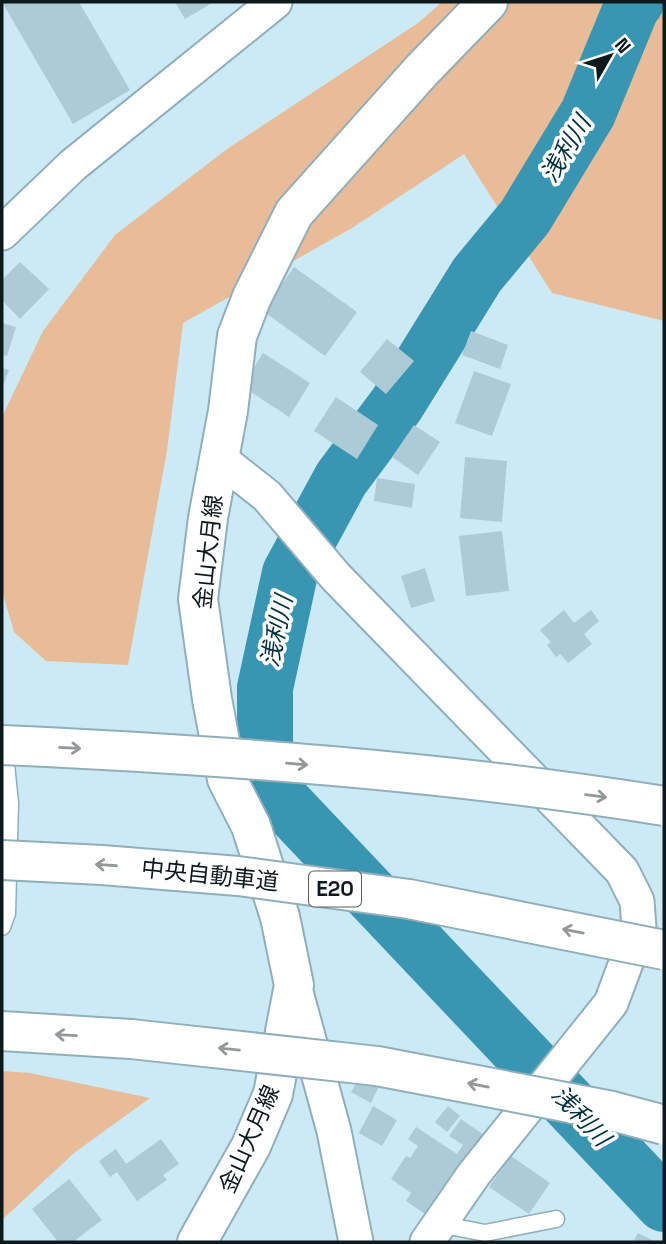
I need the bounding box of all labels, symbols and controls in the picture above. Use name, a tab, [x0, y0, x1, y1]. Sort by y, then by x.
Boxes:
north arrow	[575, 21, 645, 91]
text: N	[609, 33, 637, 58]
water label: 浅利川	[534, 107, 599, 188]
street label: 金山大月線	[187, 493, 229, 611]
water label: 浅利川	[254, 590, 300, 669]
one-way arrow	[58, 742, 81, 755]
one-way arrow	[285, 757, 308, 770]
one-way arrow	[584, 790, 607, 803]
street label: 中央自動車道	[140, 853, 280, 897]
one-way arrow	[95, 858, 118, 871]
road number: E20	[309, 872, 361, 906]
one-way arrow	[562, 924, 585, 937]
one-way arrow	[56, 1028, 78, 1041]
one-way arrow	[218, 1043, 240, 1056]
one-way arrow	[467, 1078, 490, 1092]
water label: 浅利川	[545, 1079, 619, 1155]
street label: 金山大月線	[212, 1080, 286, 1198]

